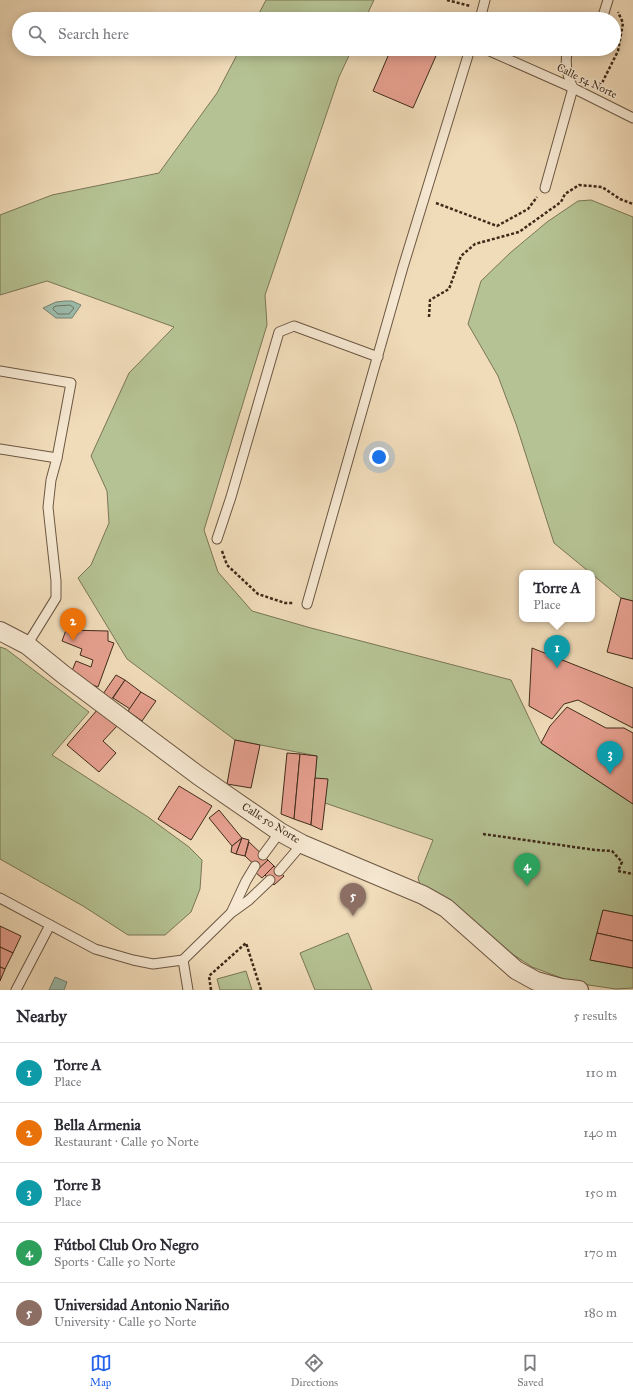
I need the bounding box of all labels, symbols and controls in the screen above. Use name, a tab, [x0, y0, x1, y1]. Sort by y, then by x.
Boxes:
search box	[12, 12, 621, 56]
icon: search	[26, 23, 48, 45]
text: Search here	[58, 25, 129, 43]
street label: Calle 54 Norte	[555, 61, 620, 101]
your location	[369, 447, 389, 467]
popup	[519, 570, 595, 622]
text: Torre A	[533, 579, 581, 597]
text: Place	[533, 597, 561, 613]
pin: 2	[60, 608, 86, 641]
pin: 1	[544, 635, 570, 668]
pin: 3	[597, 741, 623, 774]
street label: Calle 50 Norte	[239, 800, 303, 846]
pin: 4	[514, 853, 540, 886]
pin: 5	[340, 883, 366, 916]
text: Nearby	[16, 1006, 67, 1027]
text: 5 results	[573, 1008, 617, 1024]
text: Torre A	[54, 1056, 101, 1074]
text: 1	[26, 1065, 32, 1081]
text: 110 m	[585, 1065, 617, 1081]
text: Place	[54, 1074, 81, 1090]
text: Bella Armenia	[54, 1116, 141, 1134]
text: 2	[26, 1125, 32, 1141]
text: 140 m	[583, 1125, 617, 1141]
text: Restaurant · Calle 50 Norte	[54, 1134, 199, 1150]
text: Torre B	[54, 1176, 101, 1194]
text: 3	[26, 1185, 32, 1201]
text: 150 m	[585, 1185, 617, 1201]
text: Place	[54, 1194, 81, 1210]
text: Fútbol Club Oro Negro	[54, 1236, 199, 1254]
text: 4	[25, 1245, 33, 1261]
text: 170 m	[584, 1245, 617, 1261]
text: Sports · Calle 50 Norte	[54, 1254, 176, 1270]
text: Universidad Antonio Nariño	[54, 1296, 229, 1314]
text: 5	[26, 1305, 32, 1321]
text: 180 m	[584, 1305, 617, 1321]
text: University · Calle 50 Norte	[54, 1314, 196, 1330]
tab: Map	[90, 1352, 112, 1389]
tab: Directions	[291, 1352, 338, 1389]
tab: Saved	[517, 1352, 543, 1389]

